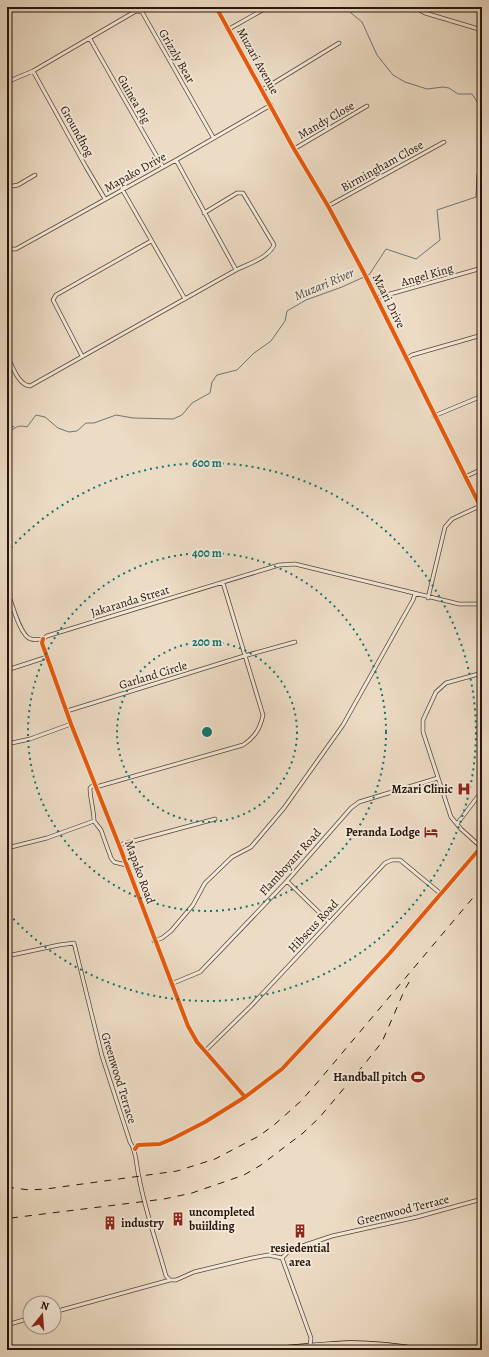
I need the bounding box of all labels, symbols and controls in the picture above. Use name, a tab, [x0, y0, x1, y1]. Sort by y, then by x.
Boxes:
street label: Muzari Avenue	[233, 25, 283, 97]
street label: Grizzly Bear	[155, 26, 199, 86]
street label: Guinea Pig	[114, 72, 154, 126]
street label: Mandy Close	[295, 97, 357, 143]
street label: Groundhog	[56, 103, 98, 159]
street label: Birmingham Close	[338, 137, 426, 195]
street label: Mapako Drive	[101, 148, 169, 196]
street label: Angel King	[398, 260, 455, 290]
water label: Muzari River	[292, 264, 357, 304]
street label: Mzari Drive	[369, 271, 409, 331]
text: 600 m	[192, 455, 222, 471]
text: 400 m	[192, 545, 222, 561]
street label: Jakaranda Streat	[89, 581, 171, 621]
text: 200 m	[192, 634, 222, 650]
street label: Garland Circle	[117, 657, 189, 693]
centre of rings	[200, 725, 214, 739]
place label: Mzari Clinic	[392, 781, 453, 797]
hospital icon: Mzari Clinic	[456, 781, 472, 797]
place label: Peranda Lodge	[346, 824, 420, 840]
hotel icon: Peranda Lodge	[423, 824, 439, 840]
street label: Flamboyant Road	[256, 825, 325, 899]
street label: Mapako Road	[121, 838, 159, 907]
street label: Hibscus Road	[284, 896, 342, 956]
street label: Greenwood Terrace	[98, 1030, 140, 1126]
place label: Handball pitch	[333, 1069, 407, 1085]
sports icon: Handball pitch	[410, 1069, 426, 1085]
street label: Greenwood Terrace	[355, 1191, 451, 1229]
place label: uncompleted buiilding	[188, 1204, 255, 1234]
building icon: uncompleted buiilding	[170, 1211, 186, 1227]
building icon: industry	[102, 1215, 118, 1231]
place label: industry	[121, 1215, 164, 1231]
building icon: resiedential area	[292, 1223, 308, 1239]
place label: resiedential area	[270, 1240, 331, 1270]
north arrow	[22, 1295, 62, 1335]
text: N	[39, 1298, 51, 1314]

